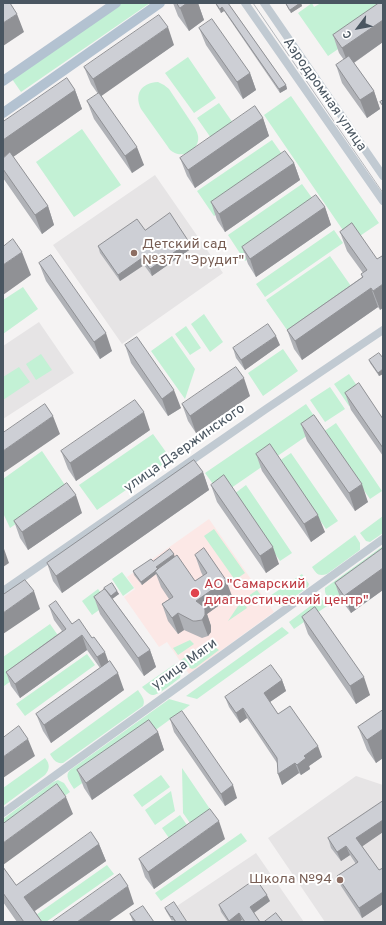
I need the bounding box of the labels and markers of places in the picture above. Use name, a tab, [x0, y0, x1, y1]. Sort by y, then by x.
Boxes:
place label: Детский сад №377 "Эрудит"	[142, 237, 244, 270]
marker: Детский сад №377 "Эрудит"	[129, 248, 139, 258]
place label: АО "Самарский диагностический центр"	[204, 577, 369, 610]
marker: АО "Самарский диагностический центр"	[189, 587, 201, 599]
place label: Школа №94	[249, 872, 332, 888]
marker: Школа №94	[335, 875, 345, 885]

